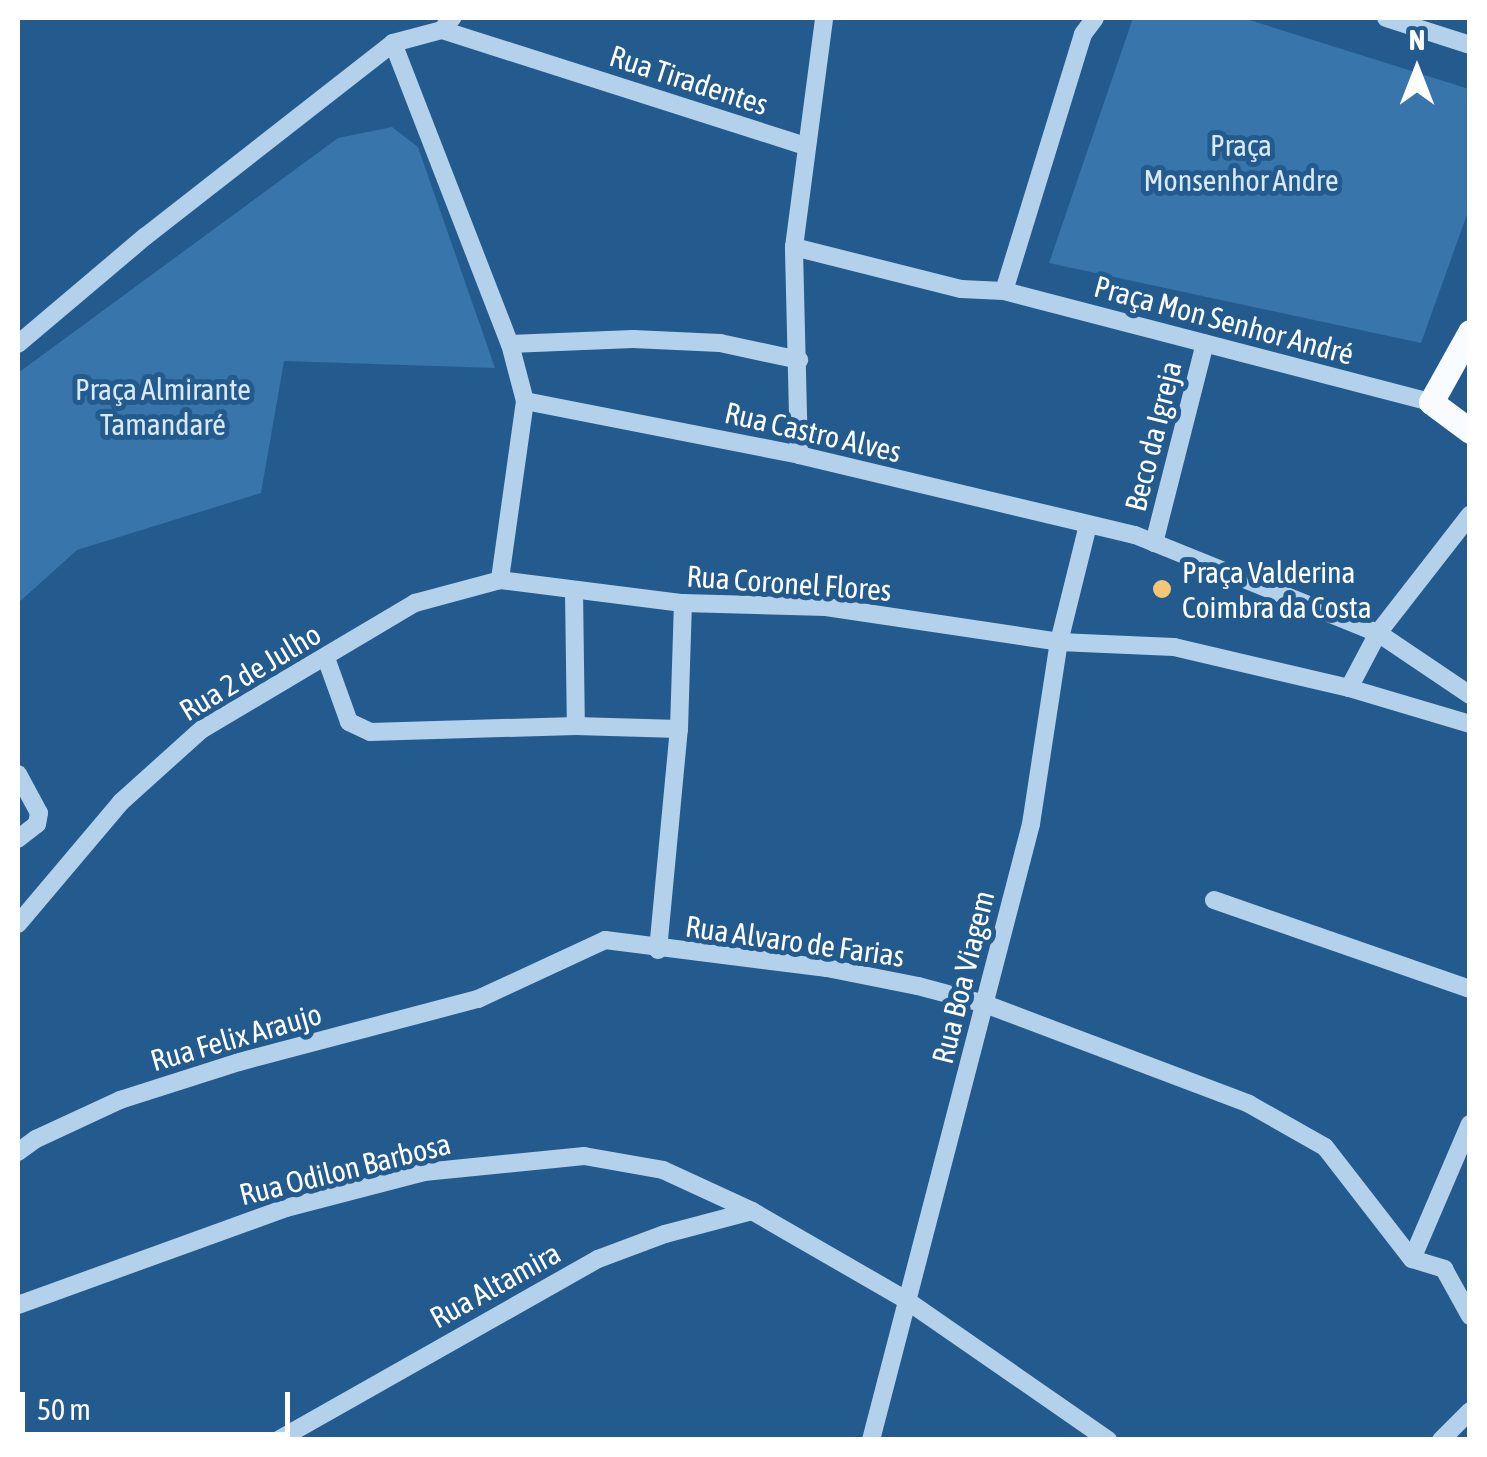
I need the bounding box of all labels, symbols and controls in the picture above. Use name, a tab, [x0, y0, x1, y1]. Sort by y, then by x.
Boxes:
north arrow	[1367, 20, 1467, 120]
text: N	[1409, 24, 1425, 56]
street label: Rua Tiradentes	[605, 38, 773, 122]
park label: Praça Monsenhor Andre	[1143, 127, 1339, 198]
street label: Praça Mon Senhor André	[1090, 268, 1358, 372]
street label: Beco da Igreja	[1117, 357, 1189, 515]
park label: Praça Almirante Tamandaré	[75, 371, 251, 442]
street label: Rua Castro Alves	[721, 394, 905, 470]
place label: Praça Valderina Coimbra da Costa	[1182, 554, 1372, 624]
street label: Rua Coronel Flores	[685, 558, 893, 608]
marker: Praça Valderina Coimbra da Costa	[1151, 578, 1173, 600]
street label: Rua 2 de Julho	[173, 616, 327, 728]
street label: Rua Boa Viagem	[924, 887, 1002, 1067]
street label: Rua Alvaro de Farias	[683, 908, 907, 974]
street label: Rua Felix Araujo	[146, 995, 326, 1079]
street label: Rua Odilon Barbosa	[236, 1125, 454, 1213]
street label: Rua Altamira	[424, 1234, 566, 1336]
scale bar	[25, 1372, 295, 1434]
text: 50 m	[37, 1392, 91, 1426]

